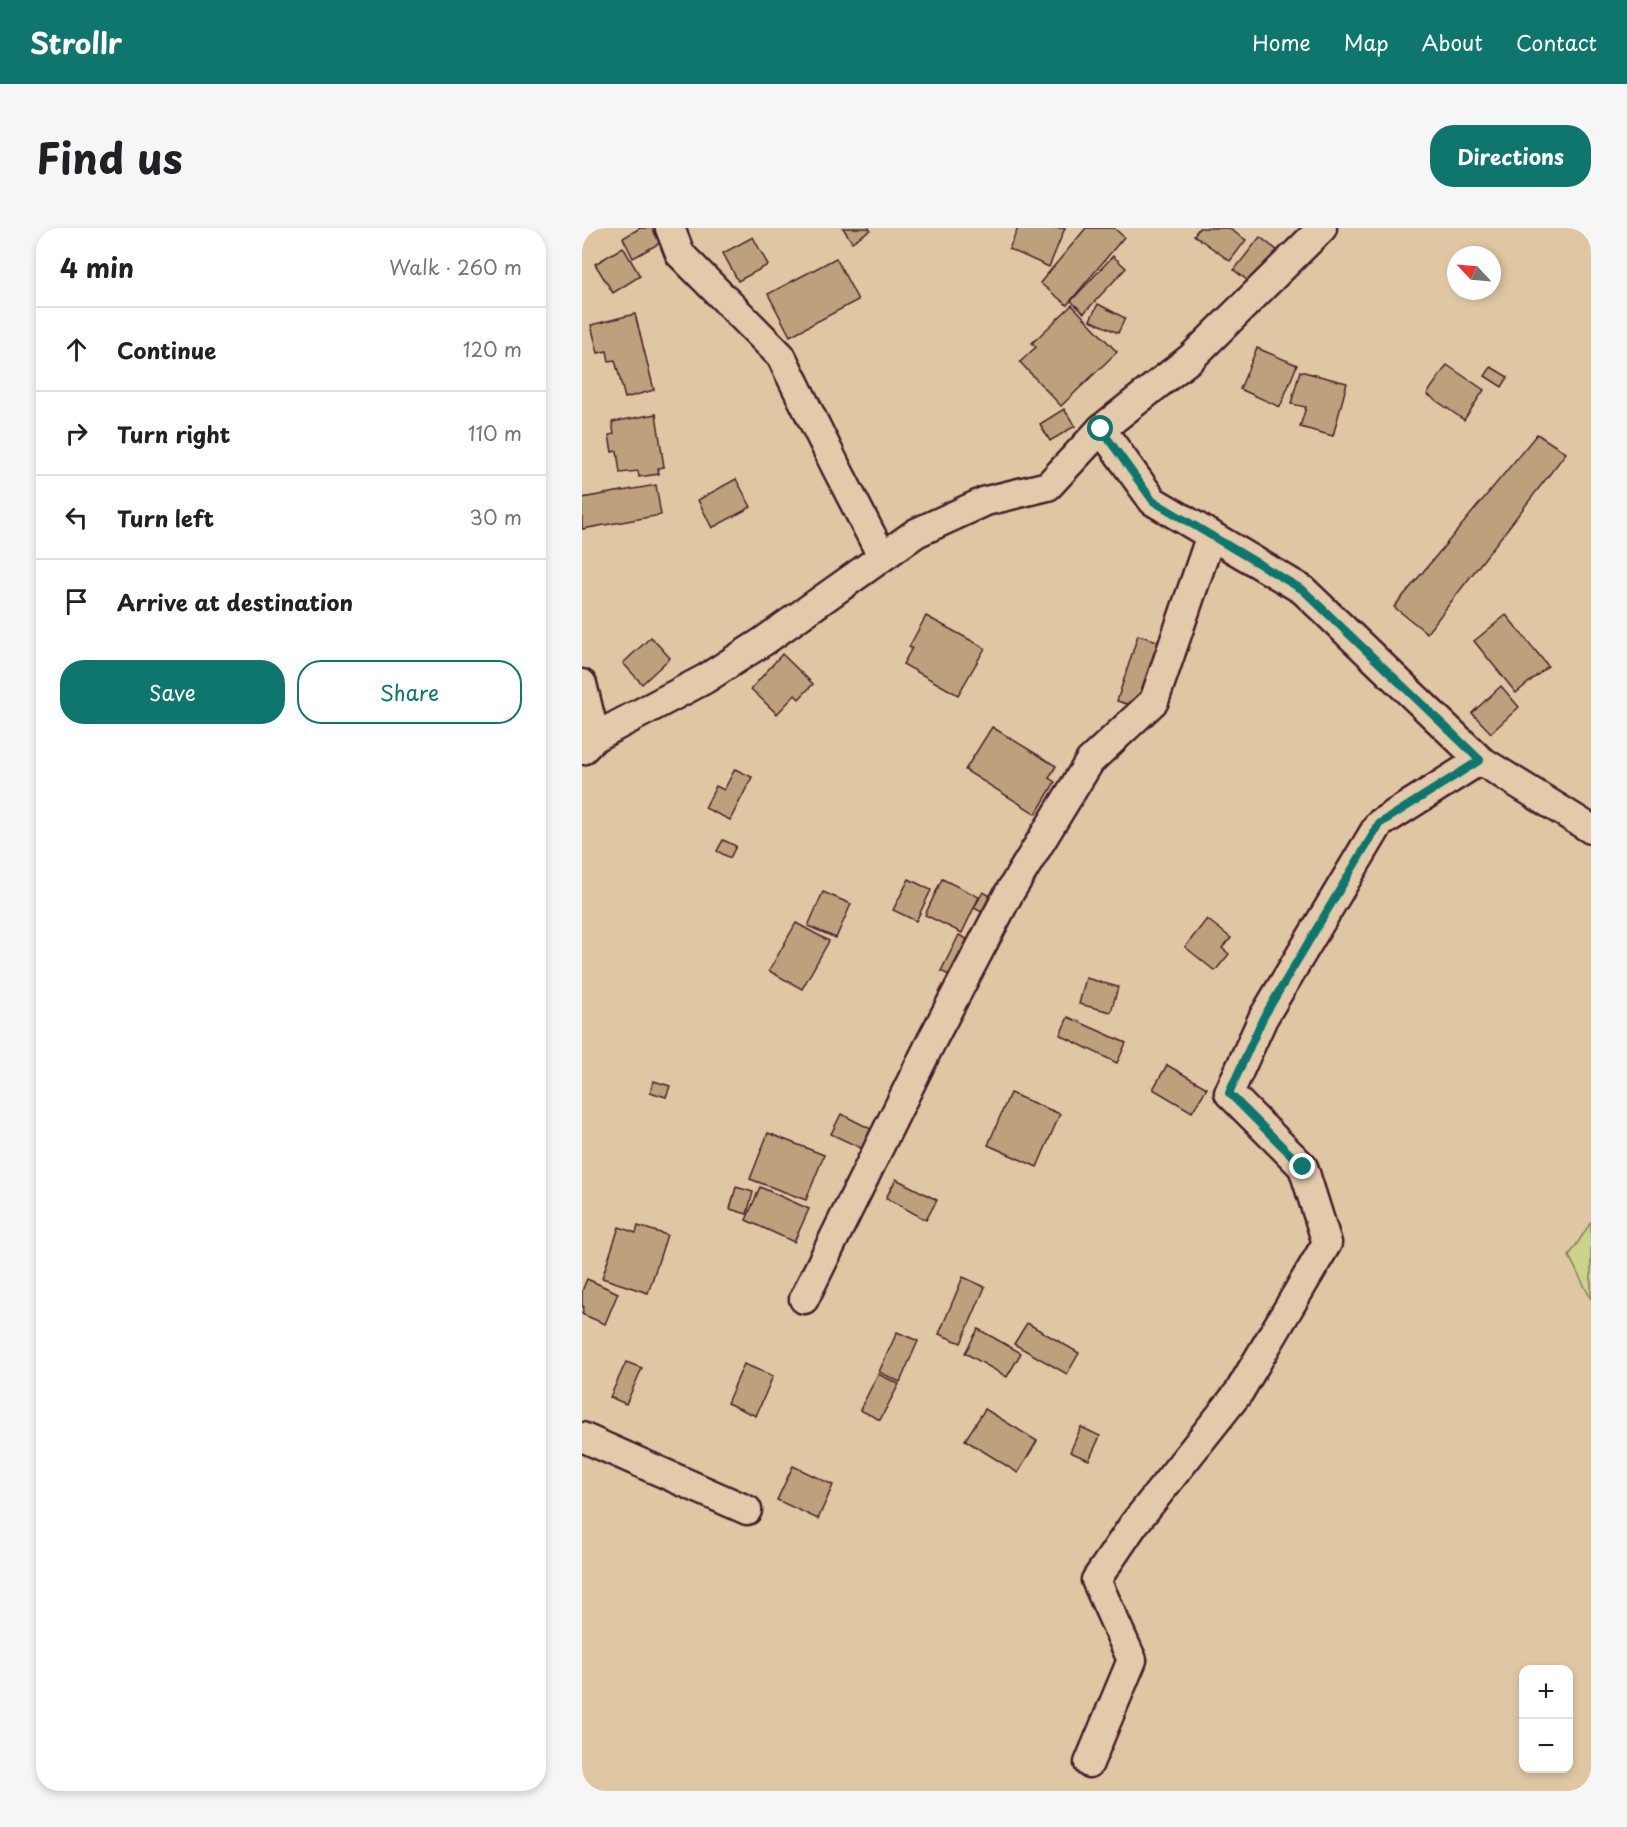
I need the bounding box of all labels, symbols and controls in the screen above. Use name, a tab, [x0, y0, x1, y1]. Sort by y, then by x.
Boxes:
text: Strollr	[30, 21, 122, 64]
text: Home	[1252, 26, 1311, 58]
text: Map	[1344, 26, 1389, 58]
text: About	[1422, 26, 1483, 58]
text: Contact	[1516, 26, 1597, 58]
text: Find us	[36, 125, 183, 188]
button: Directions	[1430, 125, 1591, 187]
north arrow	[1447, 246, 1501, 300]
text: 4 min	[60, 248, 134, 287]
text: Walk · 260 m	[389, 252, 522, 282]
icon: ahead	[60, 333, 93, 366]
text: Continue	[117, 333, 216, 366]
text: 120 m	[463, 334, 522, 364]
route start	[1087, 415, 1113, 441]
icon: right	[60, 417, 93, 450]
text: Turn right	[117, 417, 230, 450]
text: 110 m	[468, 418, 522, 448]
icon: left	[60, 501, 93, 534]
text: Turn left	[117, 501, 214, 534]
text: 30 m	[469, 502, 522, 532]
icon: arrive	[60, 585, 93, 618]
text: Arrive at destination	[117, 585, 353, 618]
button: Save	[60, 660, 285, 724]
button: Share	[297, 660, 522, 724]
route end	[1289, 1153, 1315, 1179]
map controls	[1519, 1665, 1573, 1773]
button: +	[1519, 1665, 1573, 1719]
button: −	[1519, 1719, 1573, 1773]

